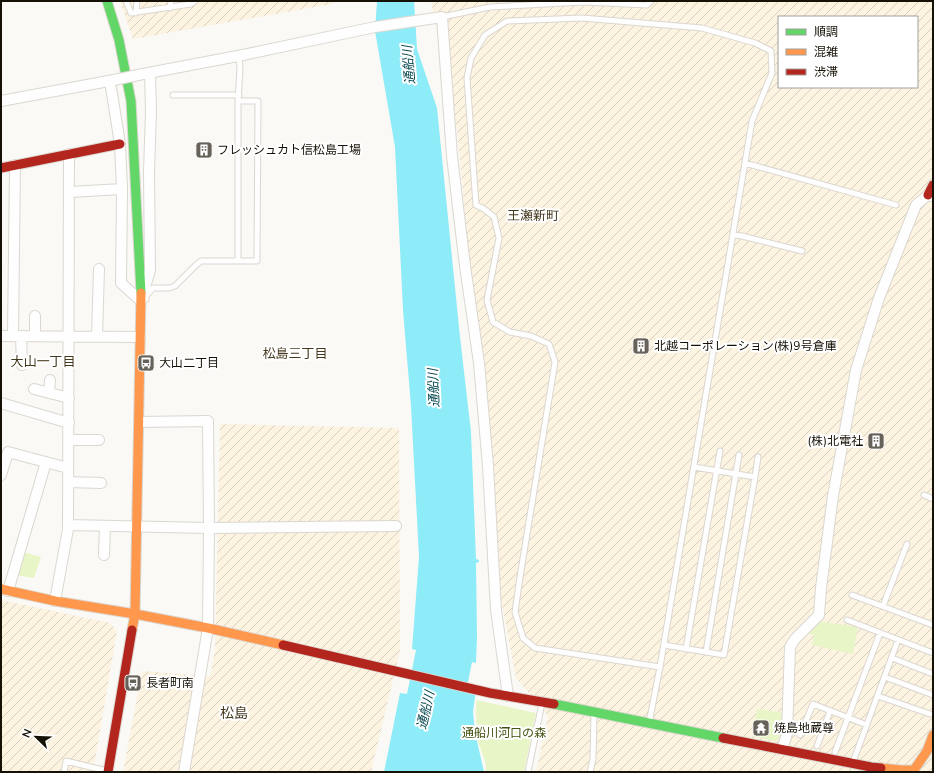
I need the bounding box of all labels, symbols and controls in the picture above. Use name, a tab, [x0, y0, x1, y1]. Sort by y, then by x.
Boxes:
legend	[778, 16, 918, 88]
text: 順調	[814, 24, 838, 40]
water label: 通船川	[398, 43, 420, 85]
text: 混雑	[814, 44, 838, 60]
text: 渋滞	[814, 64, 838, 80]
building icon: フレッシュカト信松島工場	[194, 140, 214, 160]
place label: フレッシュカト信松島工場	[217, 142, 361, 158]
district label: 王瀬新町	[507, 207, 559, 225]
building icon: 北越コーポレーション(株)9号倉庫	[631, 336, 651, 356]
place label: 北越コーポレーション(株)9号倉庫	[654, 338, 837, 354]
district label: 松島三丁目	[262, 345, 328, 363]
district label: 大山一丁目	[10, 353, 76, 371]
bus stop icon: 大山二丁目	[136, 353, 156, 373]
place label: 大山二丁目	[159, 355, 219, 371]
water label: 通船川	[424, 366, 444, 408]
building icon: (株)北電社	[866, 431, 886, 451]
place label: (株)北電社	[807, 433, 863, 449]
bus stop icon: 長者町南	[123, 673, 143, 693]
place label: 長者町南	[146, 675, 194, 691]
water label: 通船川	[413, 687, 440, 731]
district label: 松島	[220, 704, 248, 723]
north arrow	[16, 717, 56, 757]
temple icon: 焼島地蔵尊	[751, 718, 771, 738]
place label: 焼島地蔵尊	[774, 720, 834, 736]
park label: 通船川河口の森	[462, 725, 546, 741]
text: N	[19, 727, 36, 740]

